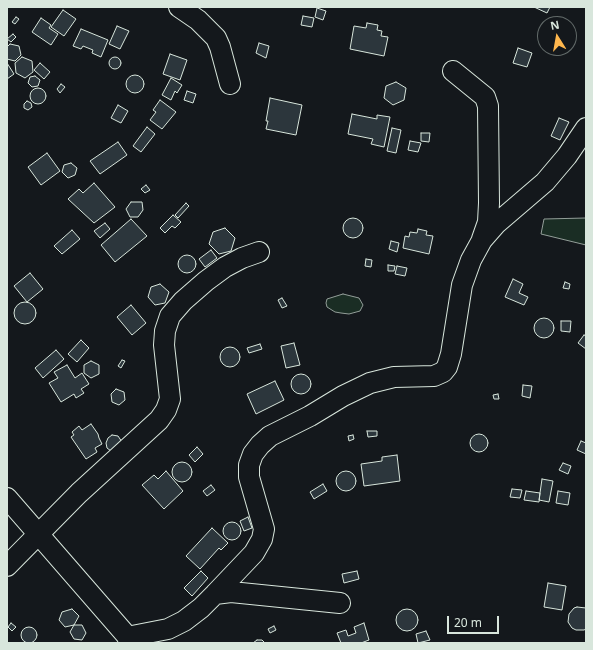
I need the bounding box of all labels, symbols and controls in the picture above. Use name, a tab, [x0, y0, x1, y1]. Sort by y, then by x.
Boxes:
north arrow	[537, 16, 577, 56]
text: N	[549, 16, 561, 33]
scale bar	[449, 608, 501, 634]
text: 20 m	[454, 614, 482, 631]

